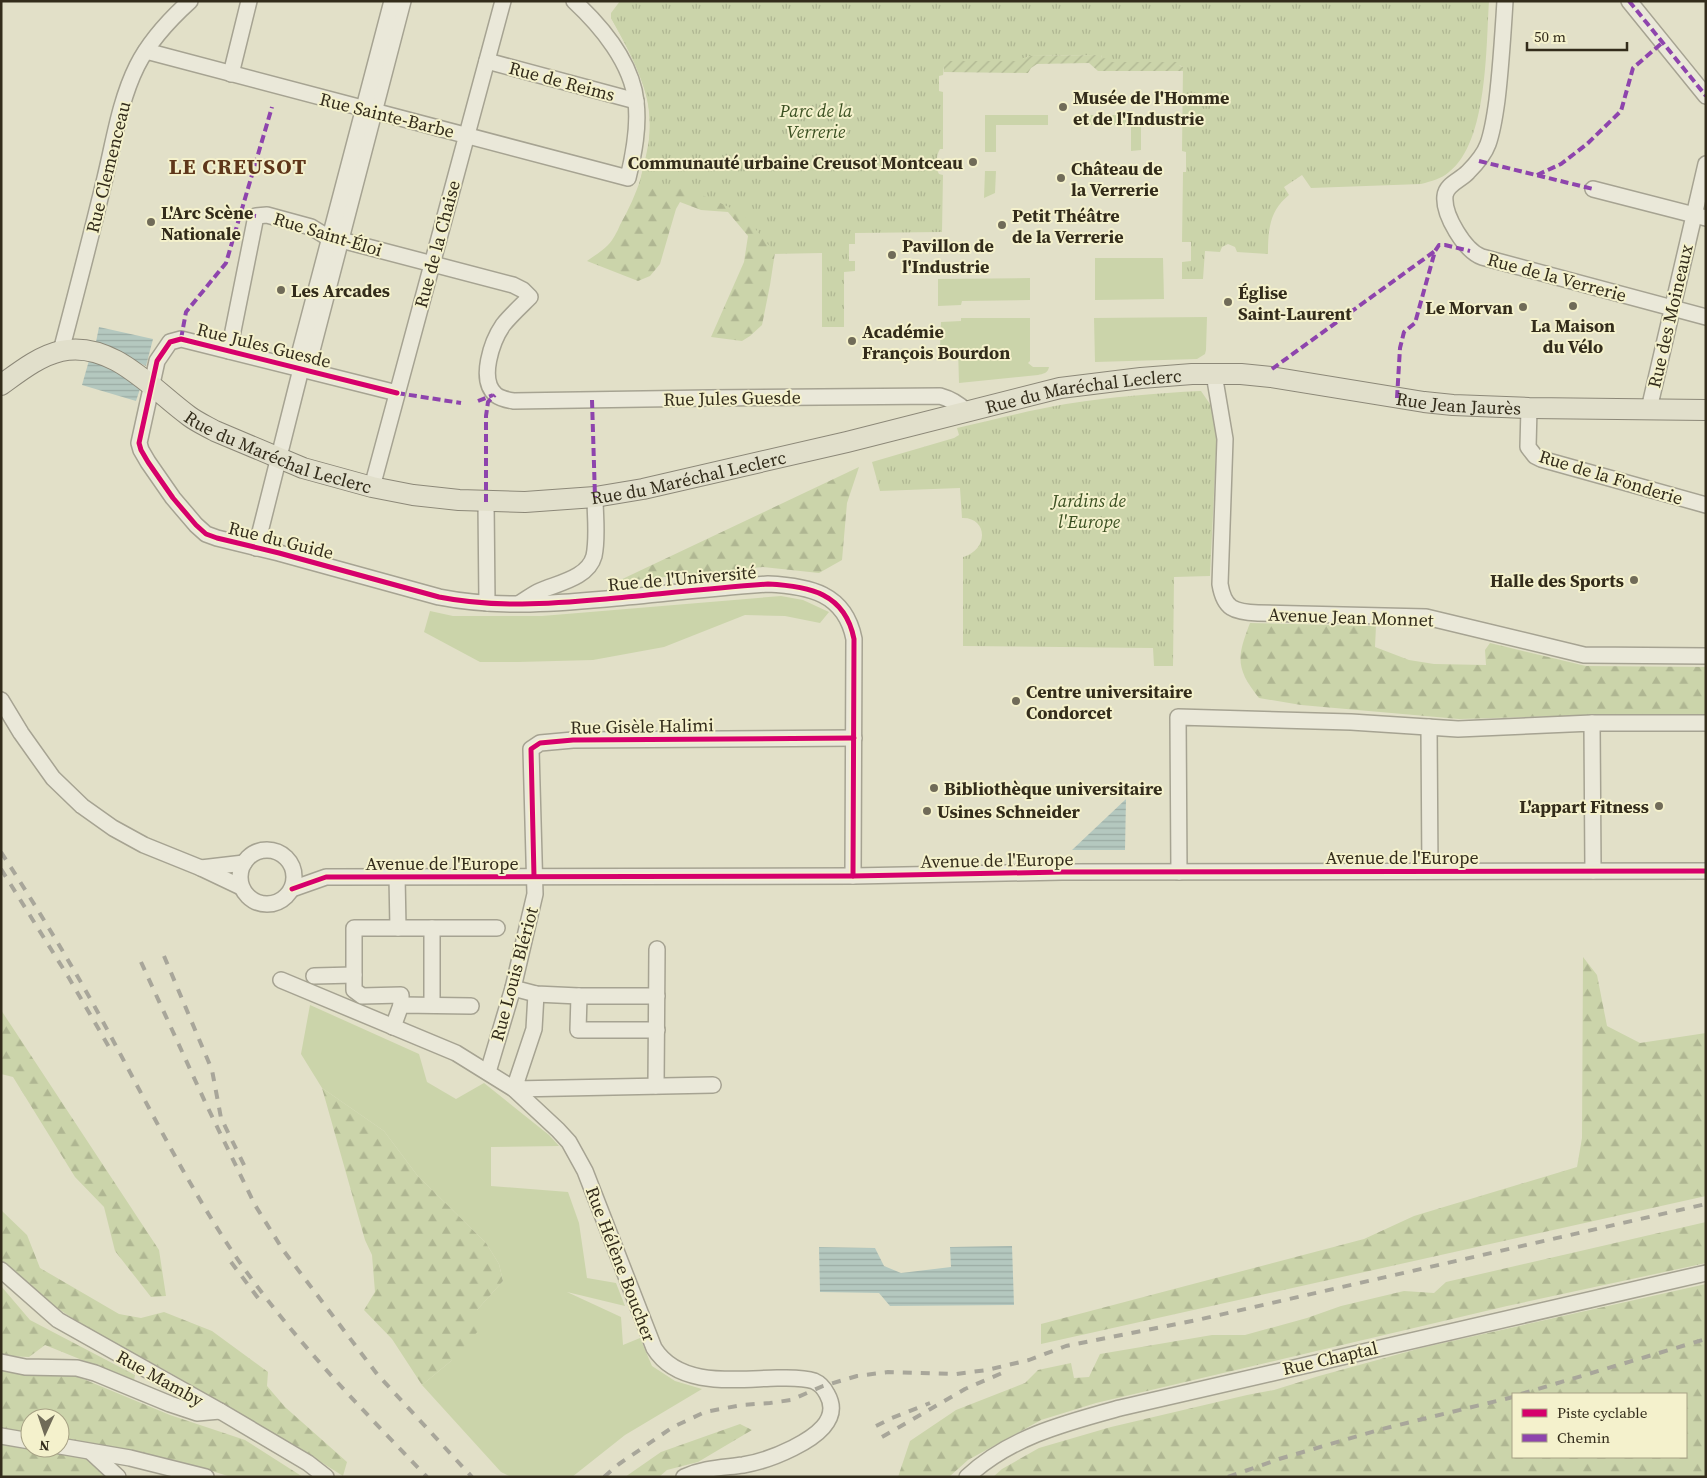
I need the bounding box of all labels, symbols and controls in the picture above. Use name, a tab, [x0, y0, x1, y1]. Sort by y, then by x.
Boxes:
scale bar	[1527, 20, 1627, 52]
text: 50 m	[1534, 26, 1566, 47]
street label: Rue de Reims	[506, 55, 618, 107]
place label: Musée de l'Homme et de l'Industrie	[1073, 85, 1229, 131]
street label: Rue Sainte-Barbe	[317, 86, 457, 144]
park label: Parc de la Verrerie	[779, 98, 853, 144]
street label: Rue Clemenceau	[80, 99, 136, 235]
marker: Musée de l'Homme et de l'Industrie	[1057, 101, 1069, 113]
place label: Communauté urbaine Creusot Montceau	[628, 150, 963, 175]
district label: LE CREUSOT	[169, 151, 307, 181]
marker: Communauté urbaine Creusot Montceau	[967, 156, 979, 168]
place label: Château de la Verrerie	[1071, 156, 1163, 202]
marker: Château de la Verrerie	[1055, 172, 1067, 184]
street label: Rue de la Chaise	[408, 177, 466, 311]
place label: L'Arc Scène Nationale	[161, 200, 253, 246]
place label: Petit Théâtre de la Verrerie	[1012, 203, 1124, 249]
street label: Rue Saint-Éloi	[270, 206, 386, 262]
marker: L'Arc Scène Nationale	[145, 216, 157, 228]
marker: Petit Théâtre de la Verrerie	[996, 219, 1008, 231]
place label: Pavillon de l'Industrie	[902, 233, 994, 279]
street label: Rue des Moineaux	[1641, 241, 1699, 390]
street label: Rue de la Verrerie	[1485, 246, 1629, 308]
marker: Pavillon de l'Industrie	[886, 249, 898, 261]
place label: Les Arcades	[291, 278, 390, 303]
place label: Église Saint-Laurent	[1238, 280, 1352, 326]
marker: Les Arcades	[275, 284, 287, 296]
place label: Le Morvan	[1425, 295, 1513, 320]
marker: Église Saint-Laurent	[1222, 296, 1234, 308]
marker: La Maison du Vélo	[1567, 300, 1579, 312]
marker: Le Morvan	[1517, 301, 1529, 313]
place label: La Maison du Vélo	[1531, 313, 1615, 359]
street label: Rue Jules Guesde	[194, 316, 334, 374]
place label: Académie François Bourdon	[862, 319, 1010, 365]
marker: Académie François Bourdon	[846, 335, 858, 347]
street label: Rue du Maréchal Leclerc	[982, 362, 1183, 419]
street label: Rue Jules Guesde	[663, 384, 801, 412]
street label: Rue Jean Jaurès	[1394, 385, 1522, 420]
street label: Rue du Maréchal Leclerc	[180, 404, 375, 499]
street label: Rue de la Fonderie	[1536, 443, 1686, 511]
street label: Rue du Maréchal Leclerc	[589, 444, 789, 510]
park label: Jardins de l'Europe	[1049, 488, 1127, 534]
street label: Rue du Guide	[226, 515, 336, 565]
street label: Rue de l'Université	[607, 559, 757, 597]
place label: Halle des Sports	[1490, 568, 1624, 593]
marker: Halle des Sports	[1628, 574, 1640, 586]
street label: Avenue Jean Monnet	[1268, 602, 1434, 632]
place label: Centre universitaire Condorcet	[1026, 679, 1192, 725]
marker: Centre universitaire Condorcet	[1010, 695, 1022, 707]
street label: Rue Gisèle Halimi	[570, 712, 714, 740]
place label: Bibliothèque universitaire	[944, 776, 1162, 801]
marker: Bibliothèque universitaire	[928, 782, 940, 794]
place label: L'appart Fitness	[1519, 794, 1649, 819]
place label: Usines Schneider	[937, 799, 1081, 824]
marker: L'appart Fitness	[1653, 800, 1665, 812]
marker: Usines Schneider	[921, 805, 933, 817]
street label: Avenue de l'Europe	[1325, 845, 1479, 870]
street label: Avenue de l'Europe	[920, 846, 1074, 874]
street label: Avenue de l'Europe	[365, 851, 519, 876]
street label: Rue Louis Blériot	[484, 904, 544, 1044]
street label: Rue Hélène Boucher	[580, 1183, 662, 1346]
street label: Rue Chaptal	[1280, 1335, 1380, 1381]
street label: Rue Mamby	[112, 1344, 209, 1413]
legend	[1512, 1393, 1687, 1458]
text: Piste cyclable	[1557, 1402, 1648, 1423]
north arrow	[20, 1408, 70, 1458]
text: Chemin	[1557, 1427, 1610, 1448]
text: N	[39, 1436, 50, 1456]

